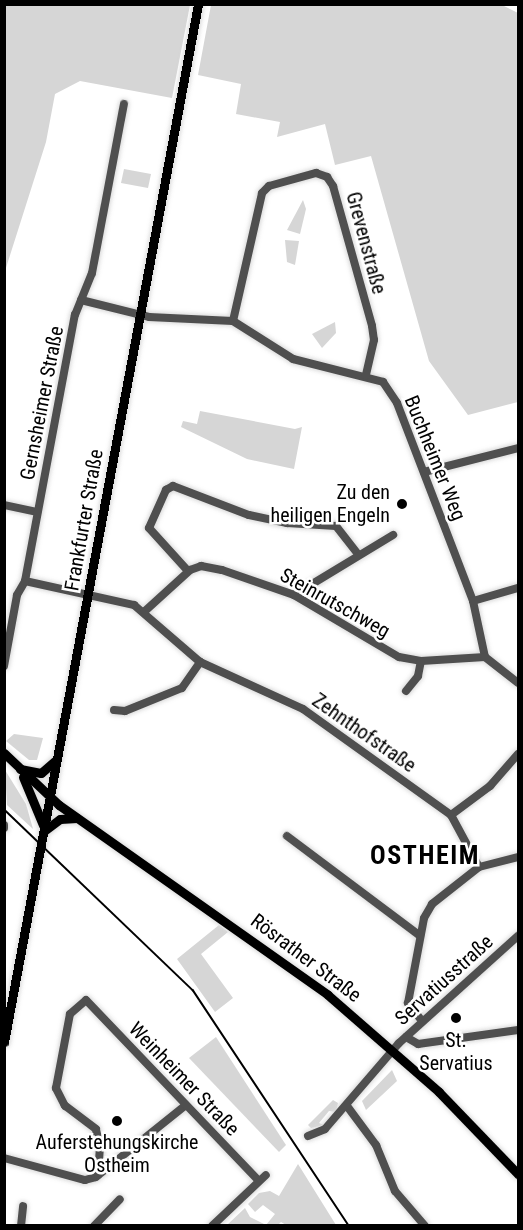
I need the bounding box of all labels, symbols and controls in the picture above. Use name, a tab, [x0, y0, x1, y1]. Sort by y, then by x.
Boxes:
street label: Grevenstraße	[341, 189, 391, 297]
street label: Gernsheimer Straße	[15, 324, 69, 482]
street label: Buchheimer Weg	[399, 392, 471, 524]
street label: Frankfurter Straße	[60, 447, 108, 593]
place label: Zu den heiligen Engeln	[271, 480, 390, 527]
marker: Zu den heiligen Engeln	[395, 497, 409, 511]
street label: Steinrutschweg	[276, 563, 394, 643]
street label: Zehnthofstraße	[308, 688, 420, 778]
district label: OSTHEIM	[370, 840, 480, 872]
street label: Rösrather Straße	[246, 909, 366, 1007]
street label: Servatiusstraße	[390, 930, 498, 1030]
marker: St. Servatius	[449, 1011, 463, 1025]
street label: Weinheimer Straße	[124, 1017, 244, 1141]
place label: St. Servatius	[419, 1028, 493, 1075]
marker: Auferstehungskirche Ostheim	[110, 1114, 124, 1128]
place label: Auferstehungskirche Ostheim	[36, 1130, 198, 1177]

